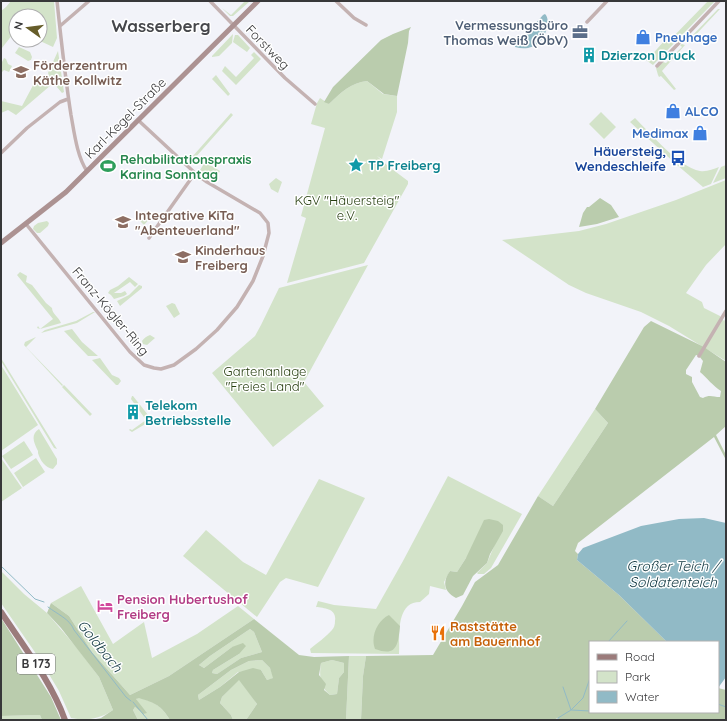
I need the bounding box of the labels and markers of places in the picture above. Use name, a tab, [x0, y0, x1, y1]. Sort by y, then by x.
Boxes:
place label: Vermessungsbüro Thomas Weiß (ÖbV)	[443, 17, 568, 48]
office icon: Vermessungsbüro Thomas Weiß (ÖbV)	[571, 23, 589, 41]
shop icon: Pneuhage	[634, 28, 652, 46]
place label: Pneuhage	[655, 29, 718, 45]
building icon: Dzierzon Druck	[580, 46, 598, 64]
place label: Dzierzon Druck	[601, 47, 695, 63]
place label: Förderzentrum Käthe Kollwitz	[33, 57, 127, 88]
school or university icon: Förderzentrum Käthe Kollwitz	[12, 63, 30, 81]
shop icon: ALCO	[664, 102, 682, 120]
place label: ALCO	[685, 103, 719, 119]
shop icon: Medimax	[691, 124, 709, 142]
place label: Medimax	[632, 125, 689, 141]
place label: Häuersteig, Wendeschleife	[575, 143, 666, 174]
bus stop icon: Häuersteig, Wendeschleife	[669, 149, 687, 167]
place label: Rehabilitationspraxis Karina Sonntag	[120, 151, 252, 182]
place icon: TP Freiberg	[347, 156, 365, 174]
sports icon: Rehabilitationspraxis Karina Sonntag	[99, 157, 117, 175]
place label: TP Freiberg	[368, 157, 440, 173]
place label: Integrative KiTa "Abenteuerland"	[135, 207, 240, 238]
school or university icon: Integrative KiTa "Abenteuerland"	[114, 213, 132, 231]
place label: Kinderhaus Freiberg	[195, 242, 265, 273]
school or university icon: Kinderhaus Freiberg	[174, 248, 192, 266]
place label: Telekom Betriebsstelle	[145, 397, 231, 428]
building icon: Telekom Betriebsstelle	[124, 403, 142, 421]
place label: Pension Hubertushof Freiberg	[117, 591, 248, 622]
hotel icon: Pension Hubertushof Freiberg	[96, 597, 114, 615]
place label: Raststätte am Bauernhof	[450, 618, 541, 649]
restaurant icon: Raststätte am Bauernhof	[429, 624, 447, 642]

